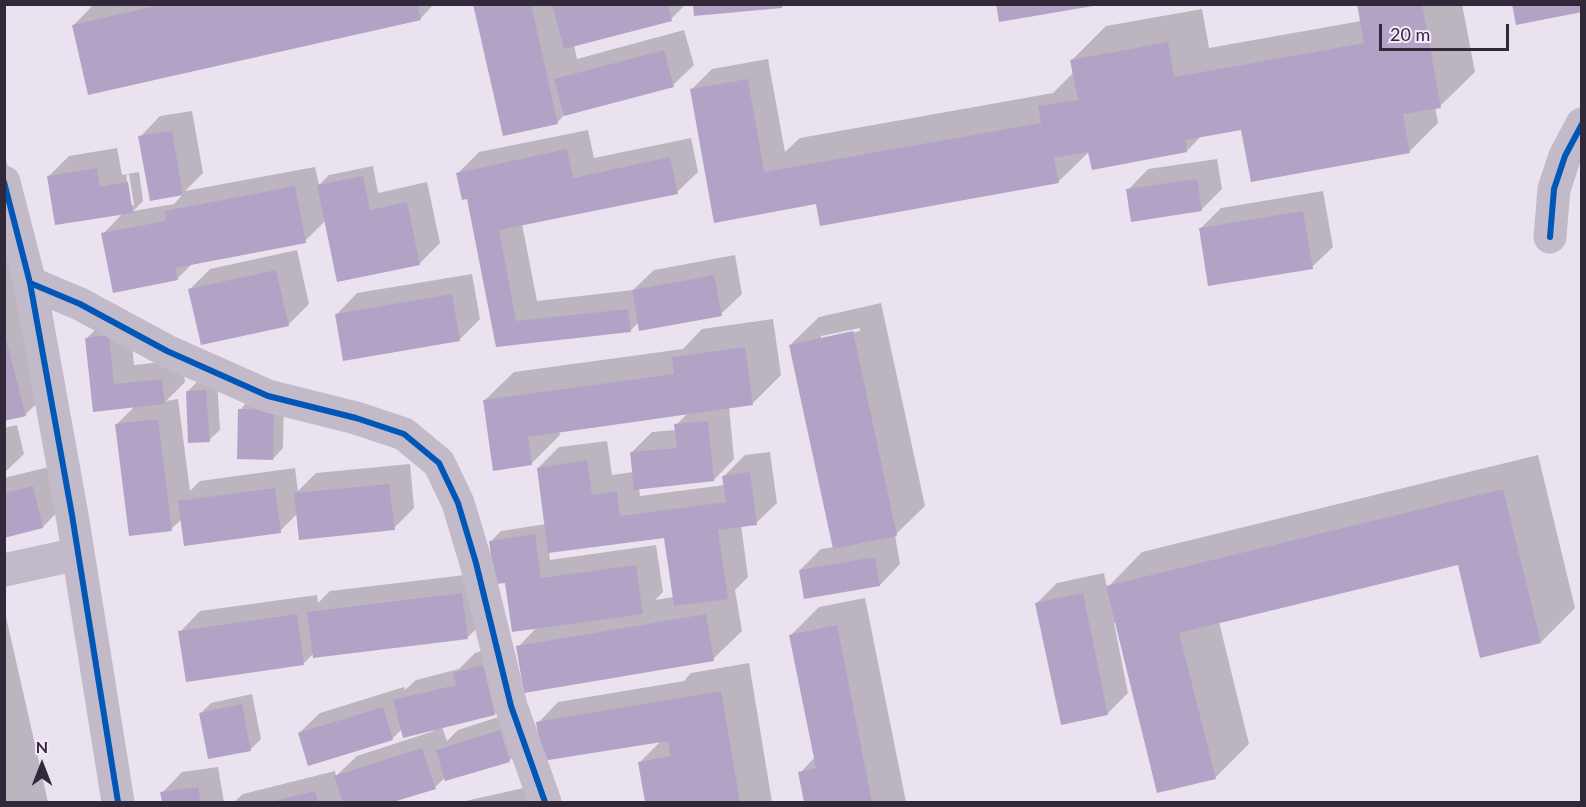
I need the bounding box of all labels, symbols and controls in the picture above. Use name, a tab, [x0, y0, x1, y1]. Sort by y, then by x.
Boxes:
scale bar	[1382, 12, 1512, 50]
text: 20 m	[1390, 23, 1430, 45]
north arrow	[12, 735, 72, 795]
text: N	[36, 737, 48, 756]

